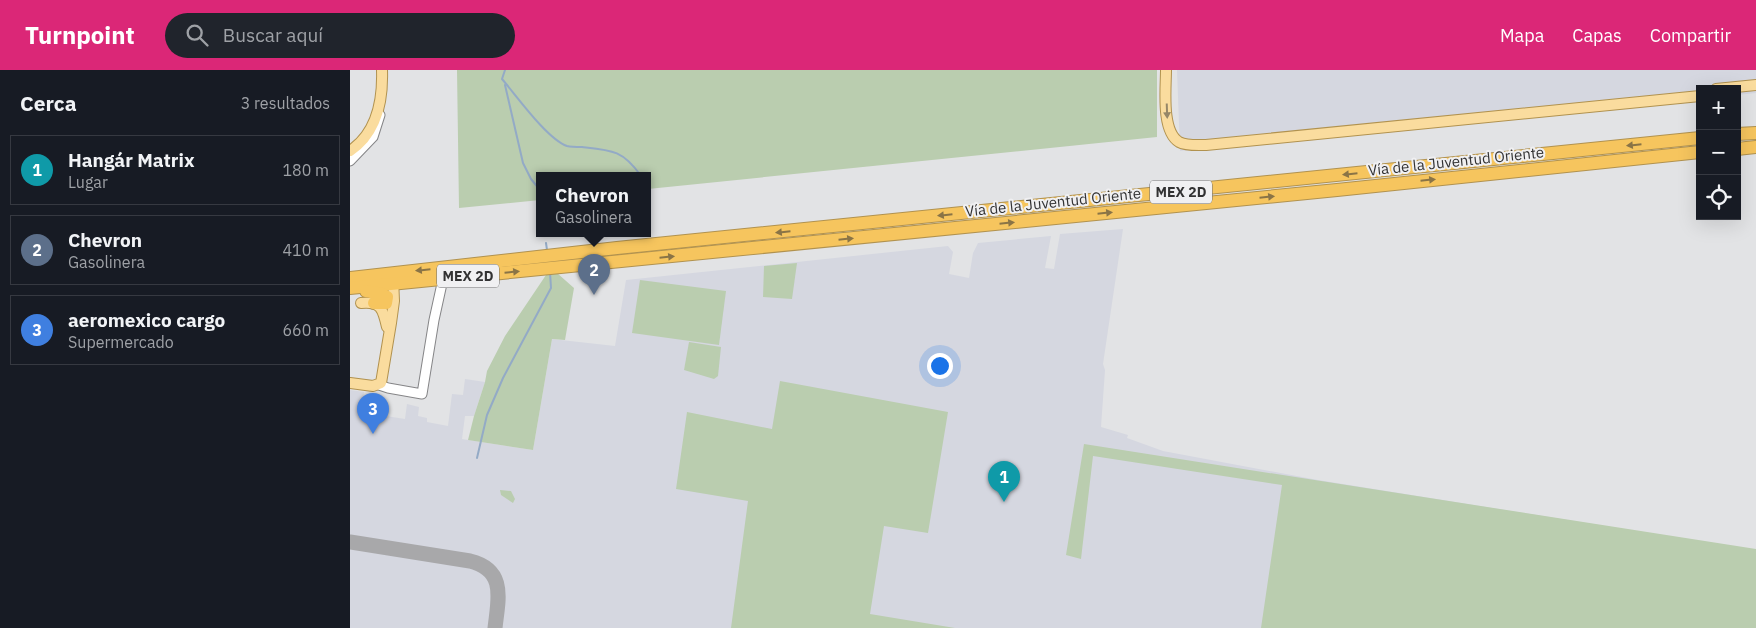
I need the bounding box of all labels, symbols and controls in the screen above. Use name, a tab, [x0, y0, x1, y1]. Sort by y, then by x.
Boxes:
search box	[165, 13, 515, 58]
text: Turnpoint	[25, 19, 135, 51]
icon: search	[183, 21, 211, 49]
text: Buscar aquí	[223, 23, 323, 47]
text: Mapa	[1500, 24, 1544, 47]
text: Capas	[1572, 24, 1622, 47]
text: Compartir	[1650, 24, 1731, 47]
map controls	[1696, 85, 1741, 220]
button: +	[1696, 85, 1741, 130]
text: Cerca	[20, 89, 77, 117]
text: 3 resultados	[241, 93, 330, 113]
one-way arrow	[1163, 104, 1171, 120]
button: −	[1696, 130, 1741, 175]
one-way arrow	[1626, 141, 1642, 149]
street label: Vía de la Juventud Oriente	[1367, 142, 1545, 180]
text: Hangár Matrix	[68, 148, 195, 172]
text: 1	[32, 160, 42, 180]
text: 180 m	[282, 160, 329, 180]
one-way arrow	[1342, 170, 1358, 178]
text: Lugar	[68, 172, 108, 192]
popup	[536, 172, 651, 237]
button: locate	[1696, 175, 1741, 220]
one-way arrow	[1421, 176, 1437, 184]
road number: MEX 2D	[1150, 180, 1212, 204]
text: Chevron	[555, 183, 629, 207]
street label: Vía de la Juventud Oriente	[964, 183, 1142, 221]
one-way arrow	[1259, 193, 1275, 201]
text: Gasolinera	[555, 207, 632, 227]
one-way arrow	[1097, 209, 1113, 217]
one-way arrow	[937, 212, 953, 220]
one-way arrow	[1000, 218, 1016, 226]
text: Chevron	[68, 228, 142, 252]
one-way arrow	[775, 228, 791, 236]
one-way arrow	[838, 235, 854, 243]
text: 2	[32, 240, 42, 260]
text: 410 m	[282, 240, 329, 260]
text: Gasolinera	[68, 252, 145, 272]
one-way arrow	[659, 253, 675, 261]
pin: 2	[578, 254, 610, 295]
road number: MEX 2D	[437, 265, 499, 288]
one-way arrow	[415, 266, 431, 274]
one-way arrow	[504, 268, 520, 276]
text: aeromexico cargo	[68, 308, 225, 332]
text: 3	[32, 320, 42, 340]
text: 660 m	[282, 320, 329, 340]
text: Supermercado	[68, 332, 174, 352]
your location	[927, 353, 953, 379]
pin: 3	[357, 393, 389, 434]
pin: 1	[988, 461, 1020, 502]

